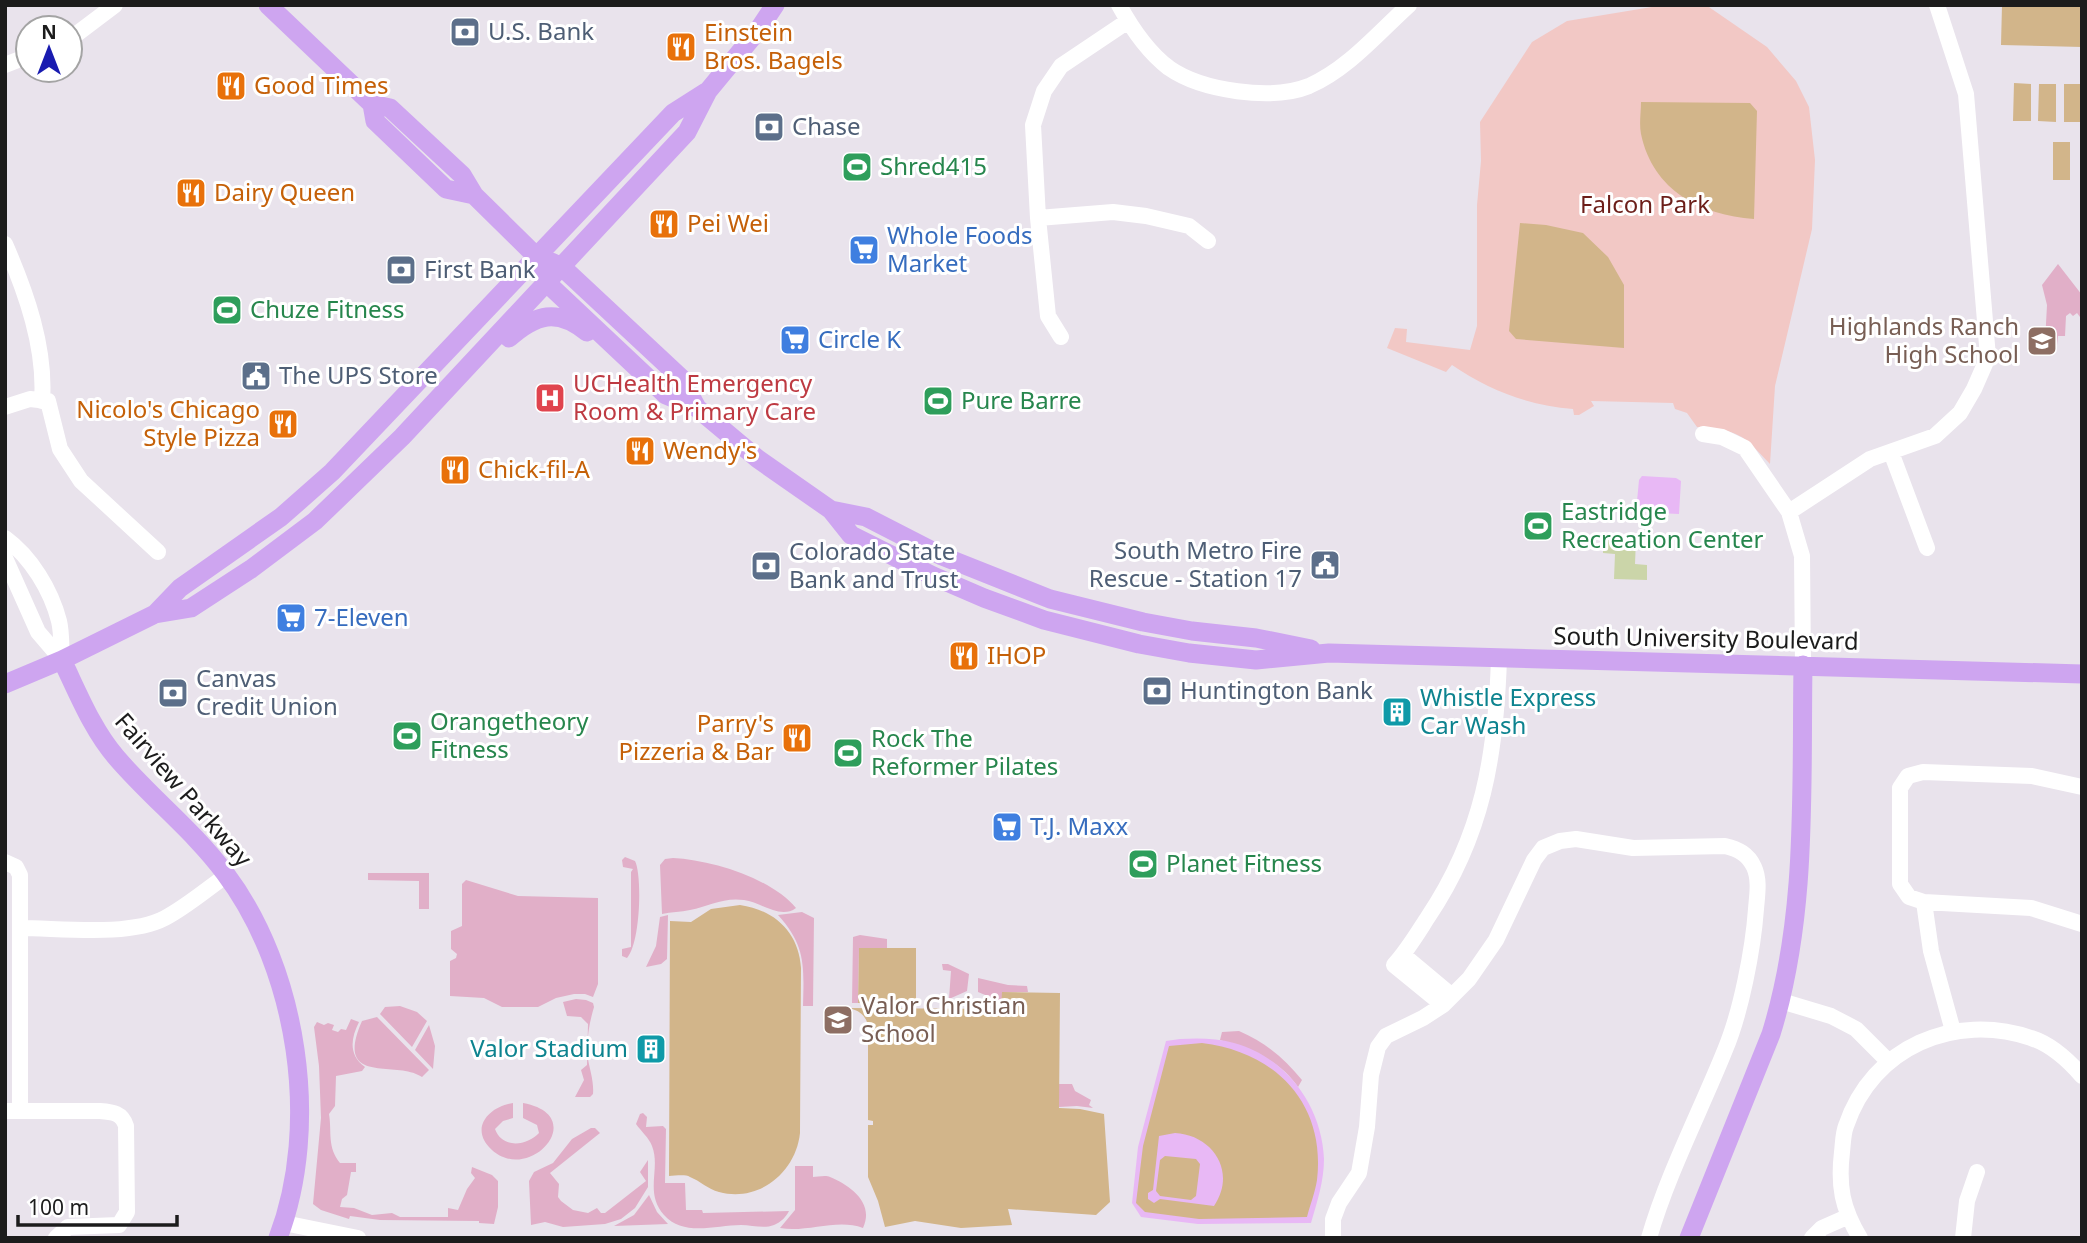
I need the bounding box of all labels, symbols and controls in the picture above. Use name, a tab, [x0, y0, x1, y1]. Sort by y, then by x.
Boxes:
north arrow	[14, 14, 84, 84]
place label: U.S. Bank	[488, 14, 594, 47]
bank icon: U.S. Bank	[448, 15, 482, 49]
place label: Einstein Bros. Bagels	[704, 15, 843, 76]
text: N	[41, 19, 57, 45]
restaurant icon: Einstein Bros. Bagels	[664, 30, 698, 64]
place label: Good Times	[254, 68, 389, 101]
restaurant icon: Good Times	[214, 69, 248, 103]
place label: Chase	[792, 109, 861, 142]
bank icon: Chase	[752, 110, 786, 144]
place label: Shred415	[880, 149, 987, 182]
sports icon: Shred415	[840, 150, 874, 184]
place label: Dairy Queen	[214, 175, 355, 208]
restaurant icon: Dairy Queen	[174, 176, 208, 210]
park label: Falcon Park	[1580, 187, 1710, 220]
place label: Pei Wei	[687, 206, 769, 239]
restaurant icon: Pei Wei	[647, 207, 681, 241]
place label: Whole Foods Market	[887, 218, 1032, 279]
supermarket icon: Whole Foods Market	[847, 233, 881, 267]
place label: First Bank	[424, 252, 536, 285]
bank icon: First Bank	[384, 253, 418, 287]
place label: Chuze Fitness	[250, 292, 405, 325]
sports icon: Chuze Fitness	[210, 293, 244, 327]
place label: Highlands Ranch High School	[1829, 309, 2019, 370]
place label: Circle K	[818, 322, 901, 355]
supermarket icon: Circle K	[778, 323, 812, 357]
school or university icon: Highlands Ranch High School	[2025, 324, 2059, 358]
place label: The UPS Store	[279, 358, 438, 391]
public building icon: The UPS Store	[239, 359, 273, 393]
place label: UCHealth Emergency Room & Primary Care	[573, 366, 816, 427]
hospital icon: UCHealth Emergency Room & Primary Care	[533, 381, 567, 415]
place label: Pure Barre	[961, 383, 1082, 416]
sports icon: Pure Barre	[921, 384, 955, 418]
place label: Nicolo's Chicago Style Pizza	[76, 392, 260, 453]
restaurant icon: Nicolo's Chicago Style Pizza	[266, 407, 300, 441]
place label: Wendy's	[663, 433, 757, 466]
restaurant icon: Wendy's	[623, 434, 657, 468]
place label: Chick-fil-A	[478, 452, 591, 485]
restaurant icon: Chick-fil-A	[438, 453, 472, 487]
place label: Eastridge Recreation Center	[1561, 494, 1764, 555]
sports icon: Eastridge Recreation Center	[1521, 509, 1555, 543]
place label: South Metro Fire Rescue - Station 17	[1089, 533, 1302, 594]
place label: Colorado State Bank and Trust	[789, 534, 959, 595]
public building icon: South Metro Fire Rescue - Station 17	[1308, 548, 1342, 582]
bank icon: Colorado State Bank and Trust	[749, 549, 783, 583]
place label: 7-Eleven	[314, 600, 409, 633]
supermarket icon: 7-Eleven	[274, 601, 308, 635]
street label: South University Boulevard	[1553, 618, 1859, 657]
place label: IHOP	[987, 638, 1046, 671]
restaurant icon: IHOP	[947, 639, 981, 673]
place label: Canvas Credit Union	[196, 661, 338, 722]
place label: Huntington Bank	[1180, 673, 1373, 706]
bank icon: Huntington Bank	[1140, 674, 1174, 708]
bank icon: Canvas Credit Union	[156, 676, 190, 710]
place label: Whistle Express Car Wash	[1420, 680, 1596, 741]
building icon: Whistle Express Car Wash	[1380, 695, 1414, 729]
place label: Orangetheory Fitness	[430, 704, 589, 765]
street label: Fairview Parkway	[108, 705, 261, 874]
place label: Parry's Pizzeria & Bar	[619, 706, 774, 767]
sports icon: Orangetheory Fitness	[390, 719, 424, 753]
restaurant icon: Parry's Pizzeria & Bar	[780, 721, 814, 755]
place label: Rock The Reformer Pilates	[871, 721, 1058, 782]
sports icon: Rock The Reformer Pilates	[831, 736, 865, 770]
place label: T.J. Maxx	[1030, 809, 1128, 842]
supermarket icon: T.J. Maxx	[990, 810, 1024, 844]
place label: Planet Fitness	[1166, 846, 1322, 879]
sports icon: Planet Fitness	[1126, 847, 1160, 881]
place label: Valor Christian School	[861, 988, 1026, 1049]
school or university icon: Valor Christian School	[821, 1003, 855, 1037]
place label: Valor Stadium	[470, 1031, 628, 1064]
building icon: Valor Stadium	[634, 1032, 668, 1066]
scale bar	[18, 1184, 177, 1228]
text: 100 m	[28, 1193, 89, 1221]

